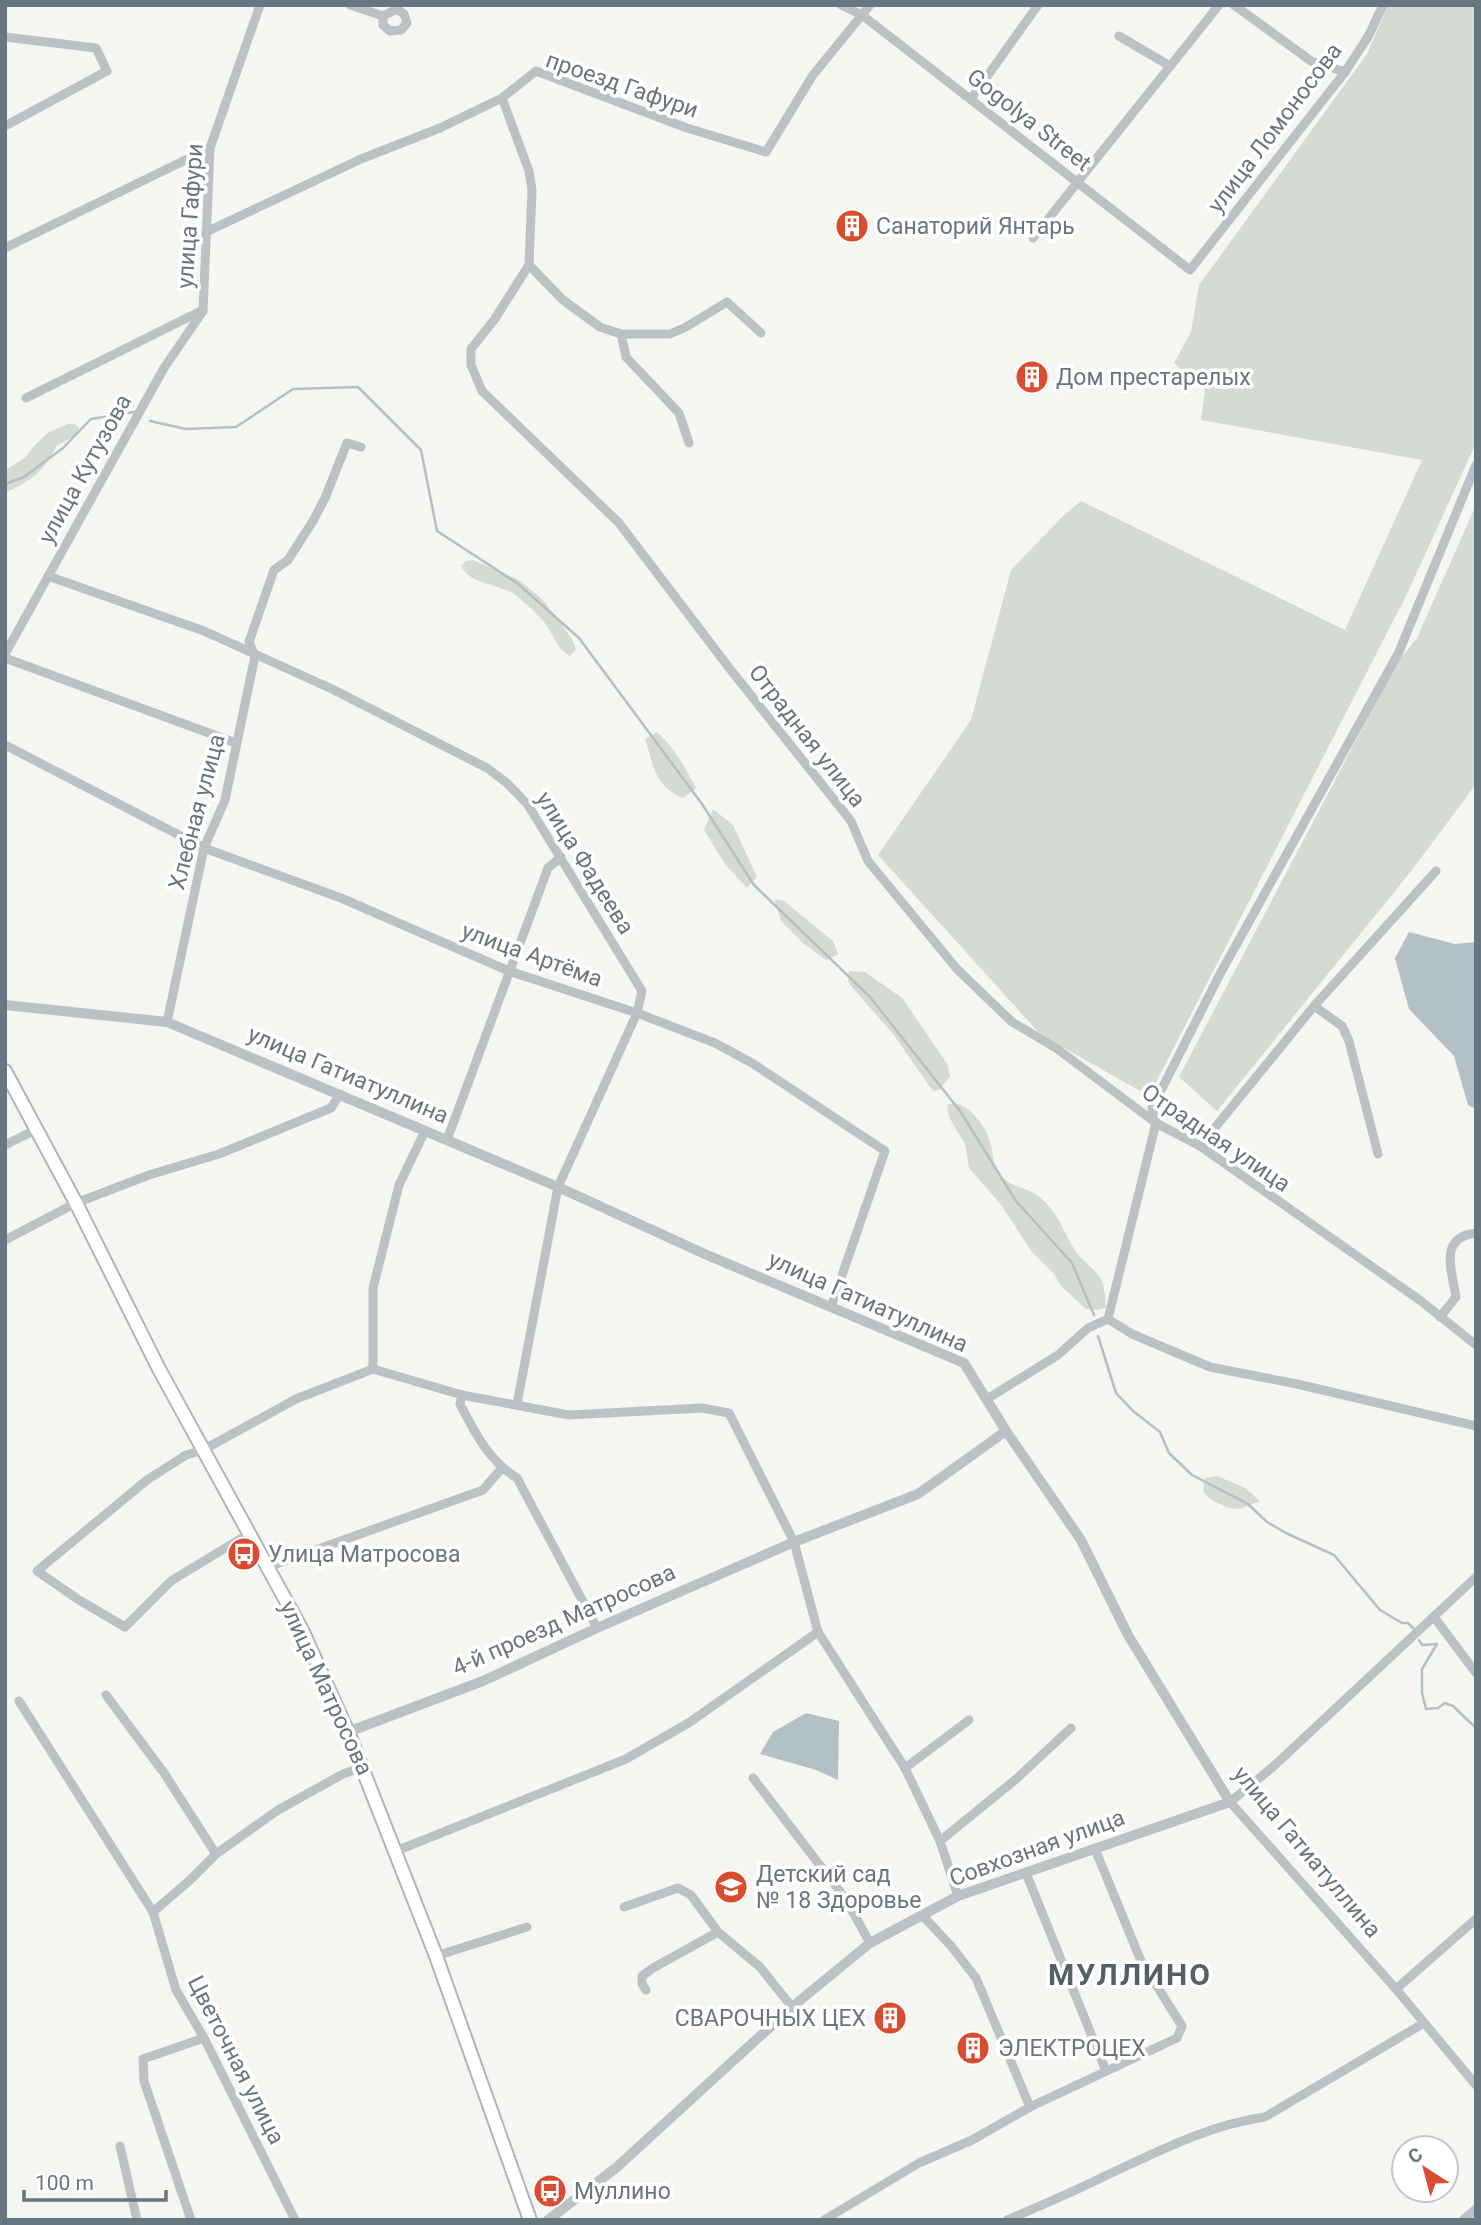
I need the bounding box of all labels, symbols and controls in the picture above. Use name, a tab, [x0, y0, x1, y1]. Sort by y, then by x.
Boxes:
street label: улица Ломоносова	[1202, 38, 1348, 218]
street label: проезд Гафури	[542, 46, 702, 124]
street label: Gogolya Street	[962, 63, 1096, 177]
street label: улица Гафури	[171, 143, 209, 289]
building icon: Санаторий Янтарь	[833, 207, 871, 245]
place label: Санаторий Янтарь	[876, 213, 1075, 240]
building icon: Дом престарелых	[1013, 358, 1051, 396]
place label: Дом престарелых	[1056, 364, 1251, 391]
street label: улица Кутузова	[33, 390, 137, 548]
street label: Отрадная улица	[743, 659, 871, 813]
street label: Хлебная улица	[163, 731, 231, 893]
street label: улица Фадеева	[530, 787, 640, 939]
street label: улица Артёма	[458, 917, 606, 993]
street label: улица Гатиатуллина	[244, 1020, 452, 1130]
street label: Отрадная улица	[1137, 1078, 1295, 1198]
street label: улица Гатиатуллина	[764, 1246, 972, 1358]
bus stop icon: Улица Матросова	[225, 1535, 263, 1573]
place label: Улица Матросова	[268, 1541, 460, 1568]
street label: 4-й проезд Матросова	[448, 1559, 680, 1681]
street label: улица Матросова	[274, 1597, 378, 1779]
street label: улица Гатиатуллина	[1227, 1761, 1387, 1943]
street label: Совхозная улица	[946, 1804, 1128, 1892]
place label: Детский сад № 18 Здоровье	[756, 1861, 921, 1914]
school or university icon: Детский сад № 18 Здоровье	[712, 1868, 750, 1906]
district label: МУЛЛИНО	[1048, 1957, 1212, 1992]
street label: Цветочная улица	[182, 1971, 290, 2149]
building icon: СВАРОЧНЫХ ЦЕХ	[871, 1999, 909, 2037]
place label: СВАРОЧНЫХ ЦЕХ	[675, 2005, 866, 2032]
building icon: ЭЛЕКТРОЦЕХ	[954, 2029, 992, 2067]
place label: ЭЛЕКТРОЦЕХ	[998, 2035, 1146, 2062]
north arrow	[1390, 2134, 1460, 2204]
text: С	[1404, 2143, 1427, 2169]
scale bar	[24, 2158, 166, 2202]
text: 100 m	[35, 2171, 94, 2195]
bus stop icon: Муллино	[531, 2172, 569, 2210]
place label: Муллино	[574, 2178, 671, 2205]

